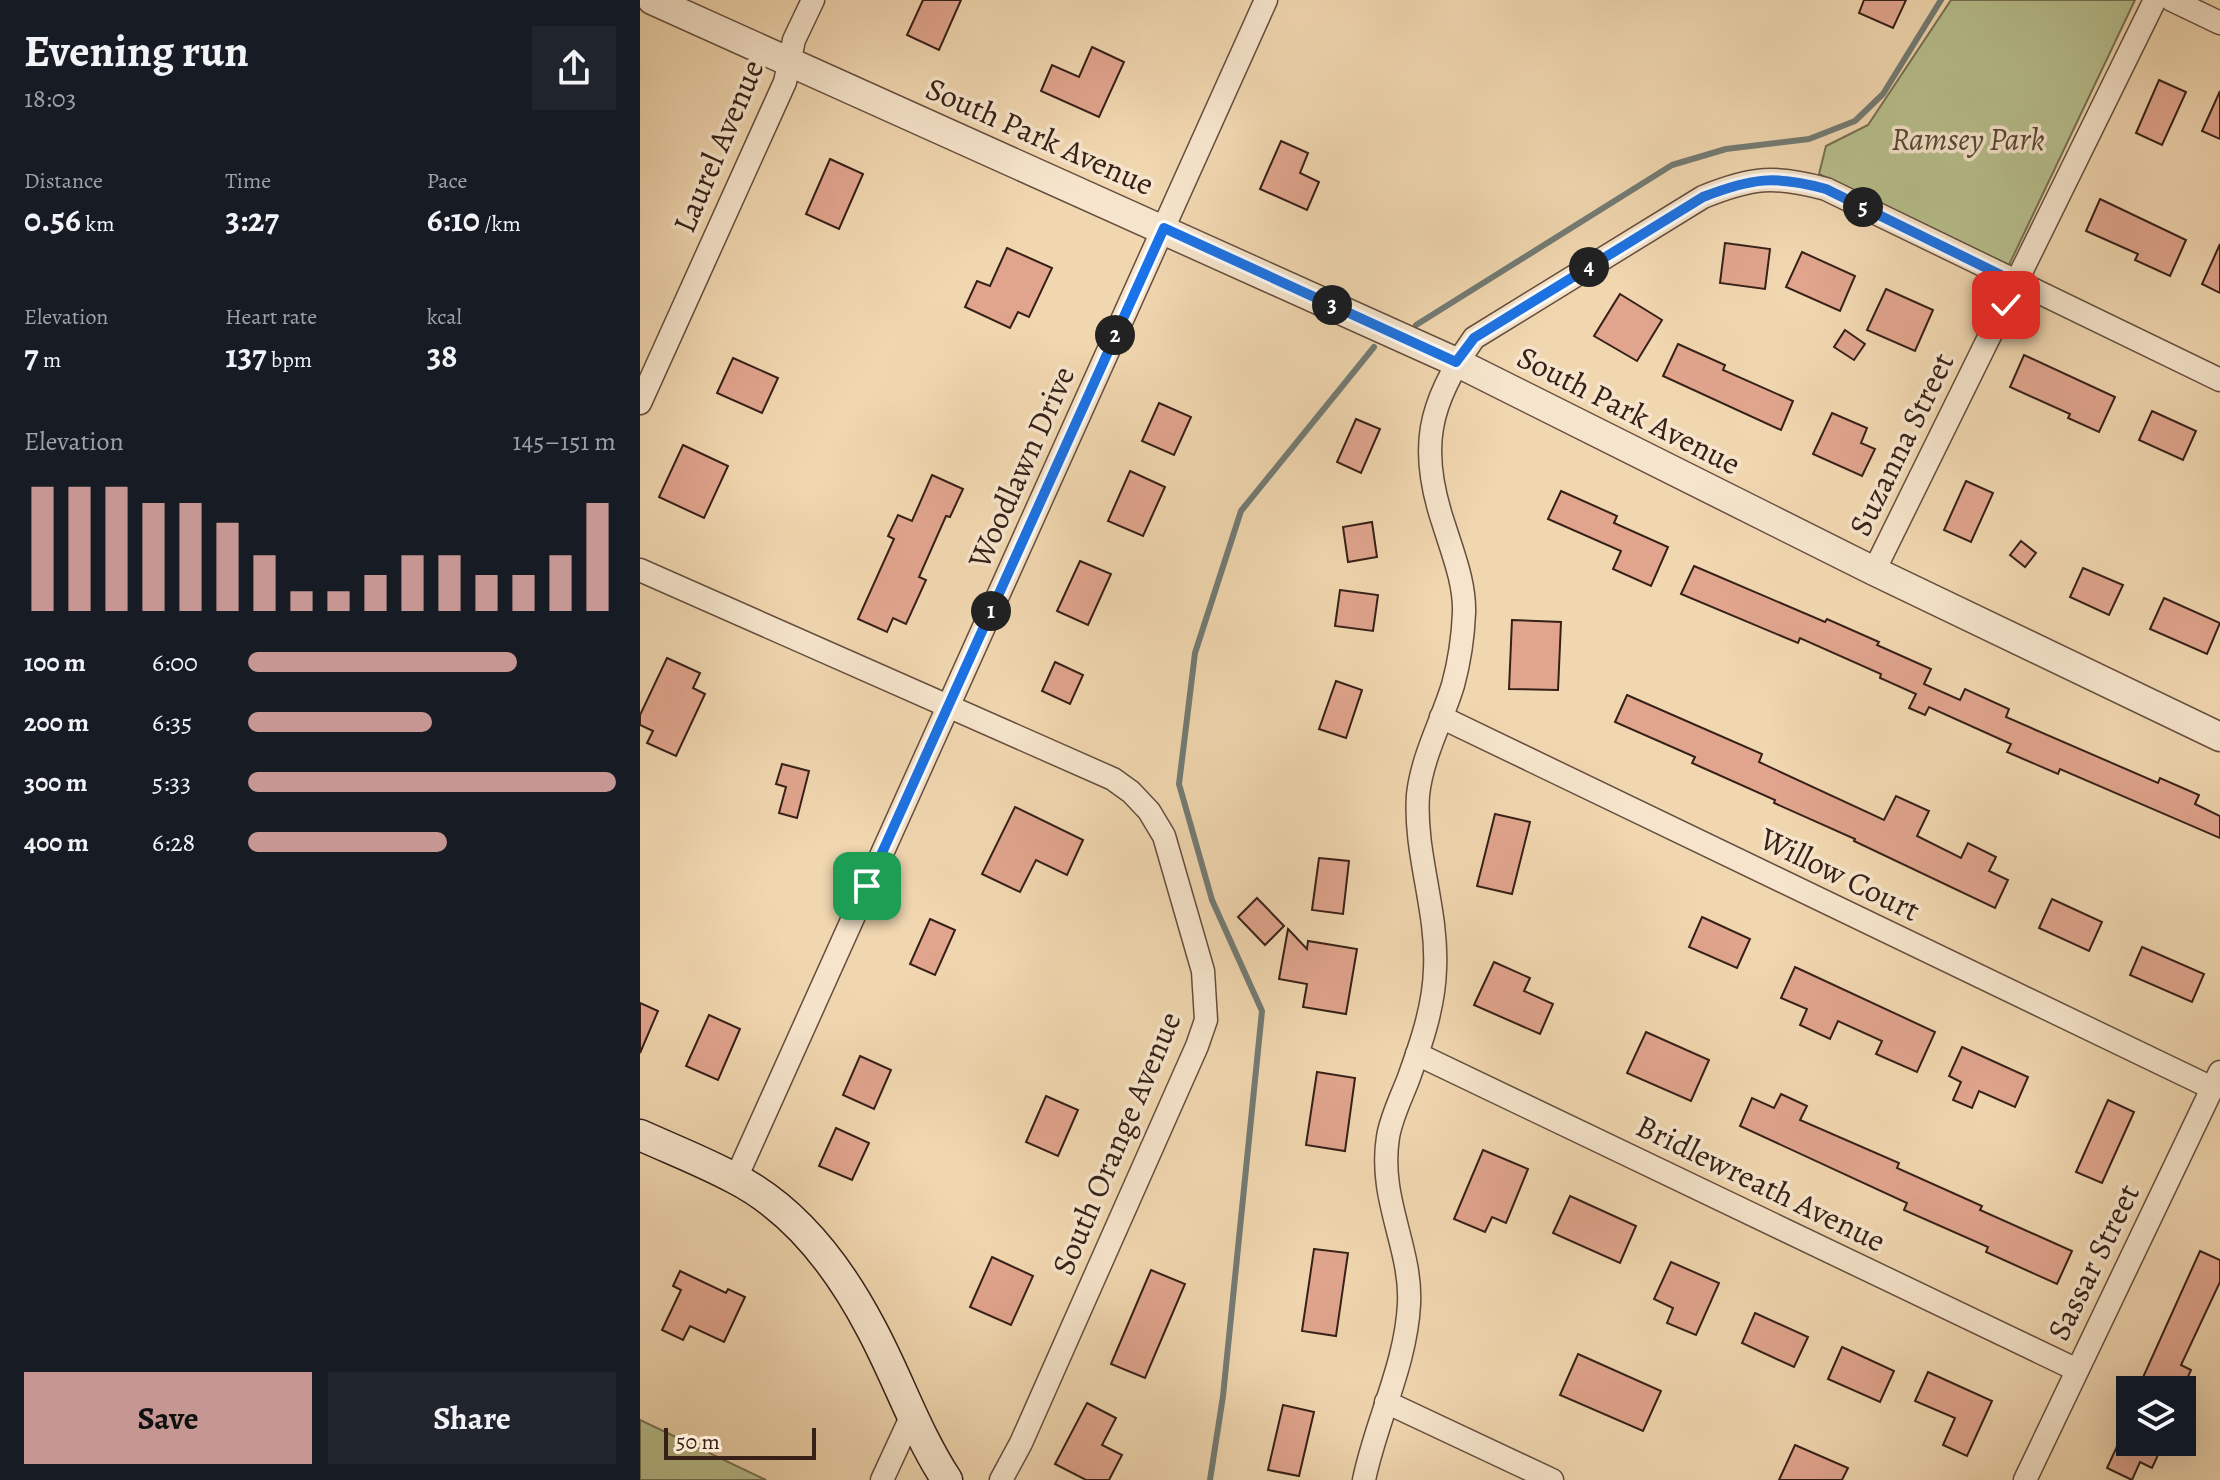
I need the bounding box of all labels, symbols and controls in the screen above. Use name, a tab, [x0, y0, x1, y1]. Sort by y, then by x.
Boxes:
text: Evening run	[24, 21, 249, 81]
button: share	[532, 26, 616, 110]
street label: Laurel Avenue	[662, 53, 774, 239]
street label: South Park Avenue	[919, 66, 1161, 206]
text: 18:03	[24, 81, 76, 116]
park label: Ramsey Park	[1891, 117, 2045, 161]
text: Distance	[24, 166, 103, 196]
text: Time	[225, 166, 271, 196]
text: Pace	[427, 166, 467, 196]
pin: 5	[1843, 187, 1883, 227]
text: 5	[1858, 192, 1868, 222]
text: 0.56	[24, 196, 81, 243]
text: 3:27	[225, 196, 279, 243]
text: 6:10	[427, 196, 480, 243]
text: km	[81, 209, 114, 239]
text: /km	[480, 209, 521, 239]
pin: 4	[1569, 247, 1609, 287]
text: 4	[1584, 252, 1594, 282]
pin	[1972, 271, 2040, 339]
icon: check	[1984, 283, 2028, 327]
pin: 3	[1312, 285, 1352, 325]
text: 3	[1327, 290, 1337, 320]
text: Elevation	[24, 302, 108, 332]
text: Heart rate	[225, 302, 317, 332]
text: kcal	[427, 302, 462, 332]
pin: 2	[1095, 315, 1135, 355]
text: 2	[1110, 320, 1120, 350]
text: 7	[24, 332, 39, 379]
text: 137	[225, 332, 267, 379]
text: 38	[427, 332, 458, 379]
street label: South Park Avenue	[1510, 335, 1748, 485]
text: m	[39, 345, 61, 375]
text: bpm	[267, 345, 312, 375]
street label: Suzanna Street	[1838, 345, 1964, 543]
street label: Woodlawn Drive	[956, 359, 1085, 576]
text: Elevation	[24, 424, 124, 459]
text: 145–151 m	[513, 424, 616, 459]
pin: 1	[971, 591, 1011, 631]
text: 1	[987, 596, 995, 626]
text: 100 m	[24, 645, 86, 680]
text: 6:00	[152, 645, 198, 680]
text: 200 m	[24, 705, 89, 740]
text: 6:35	[152, 705, 192, 740]
text: 300 m	[24, 765, 88, 800]
text: 5:33	[152, 765, 191, 800]
street label: Willow Court	[1752, 816, 1927, 932]
text: 400 m	[24, 825, 89, 860]
text: 6:28	[152, 825, 195, 860]
pin	[833, 852, 901, 920]
icon: arrive	[845, 864, 889, 908]
street label: South Orange Avenue	[1041, 1005, 1191, 1281]
street label: Bridlewreath Avenue	[1629, 1104, 1893, 1262]
street label: Sassar Street	[2036, 1176, 2150, 1348]
button: Save	[24, 1372, 312, 1464]
button: Share	[328, 1372, 616, 1464]
map controls	[2116, 1376, 2196, 1456]
button: layers	[2116, 1376, 2196, 1456]
scale bar	[664, 1424, 816, 1460]
text: 50 m	[676, 1427, 720, 1457]

